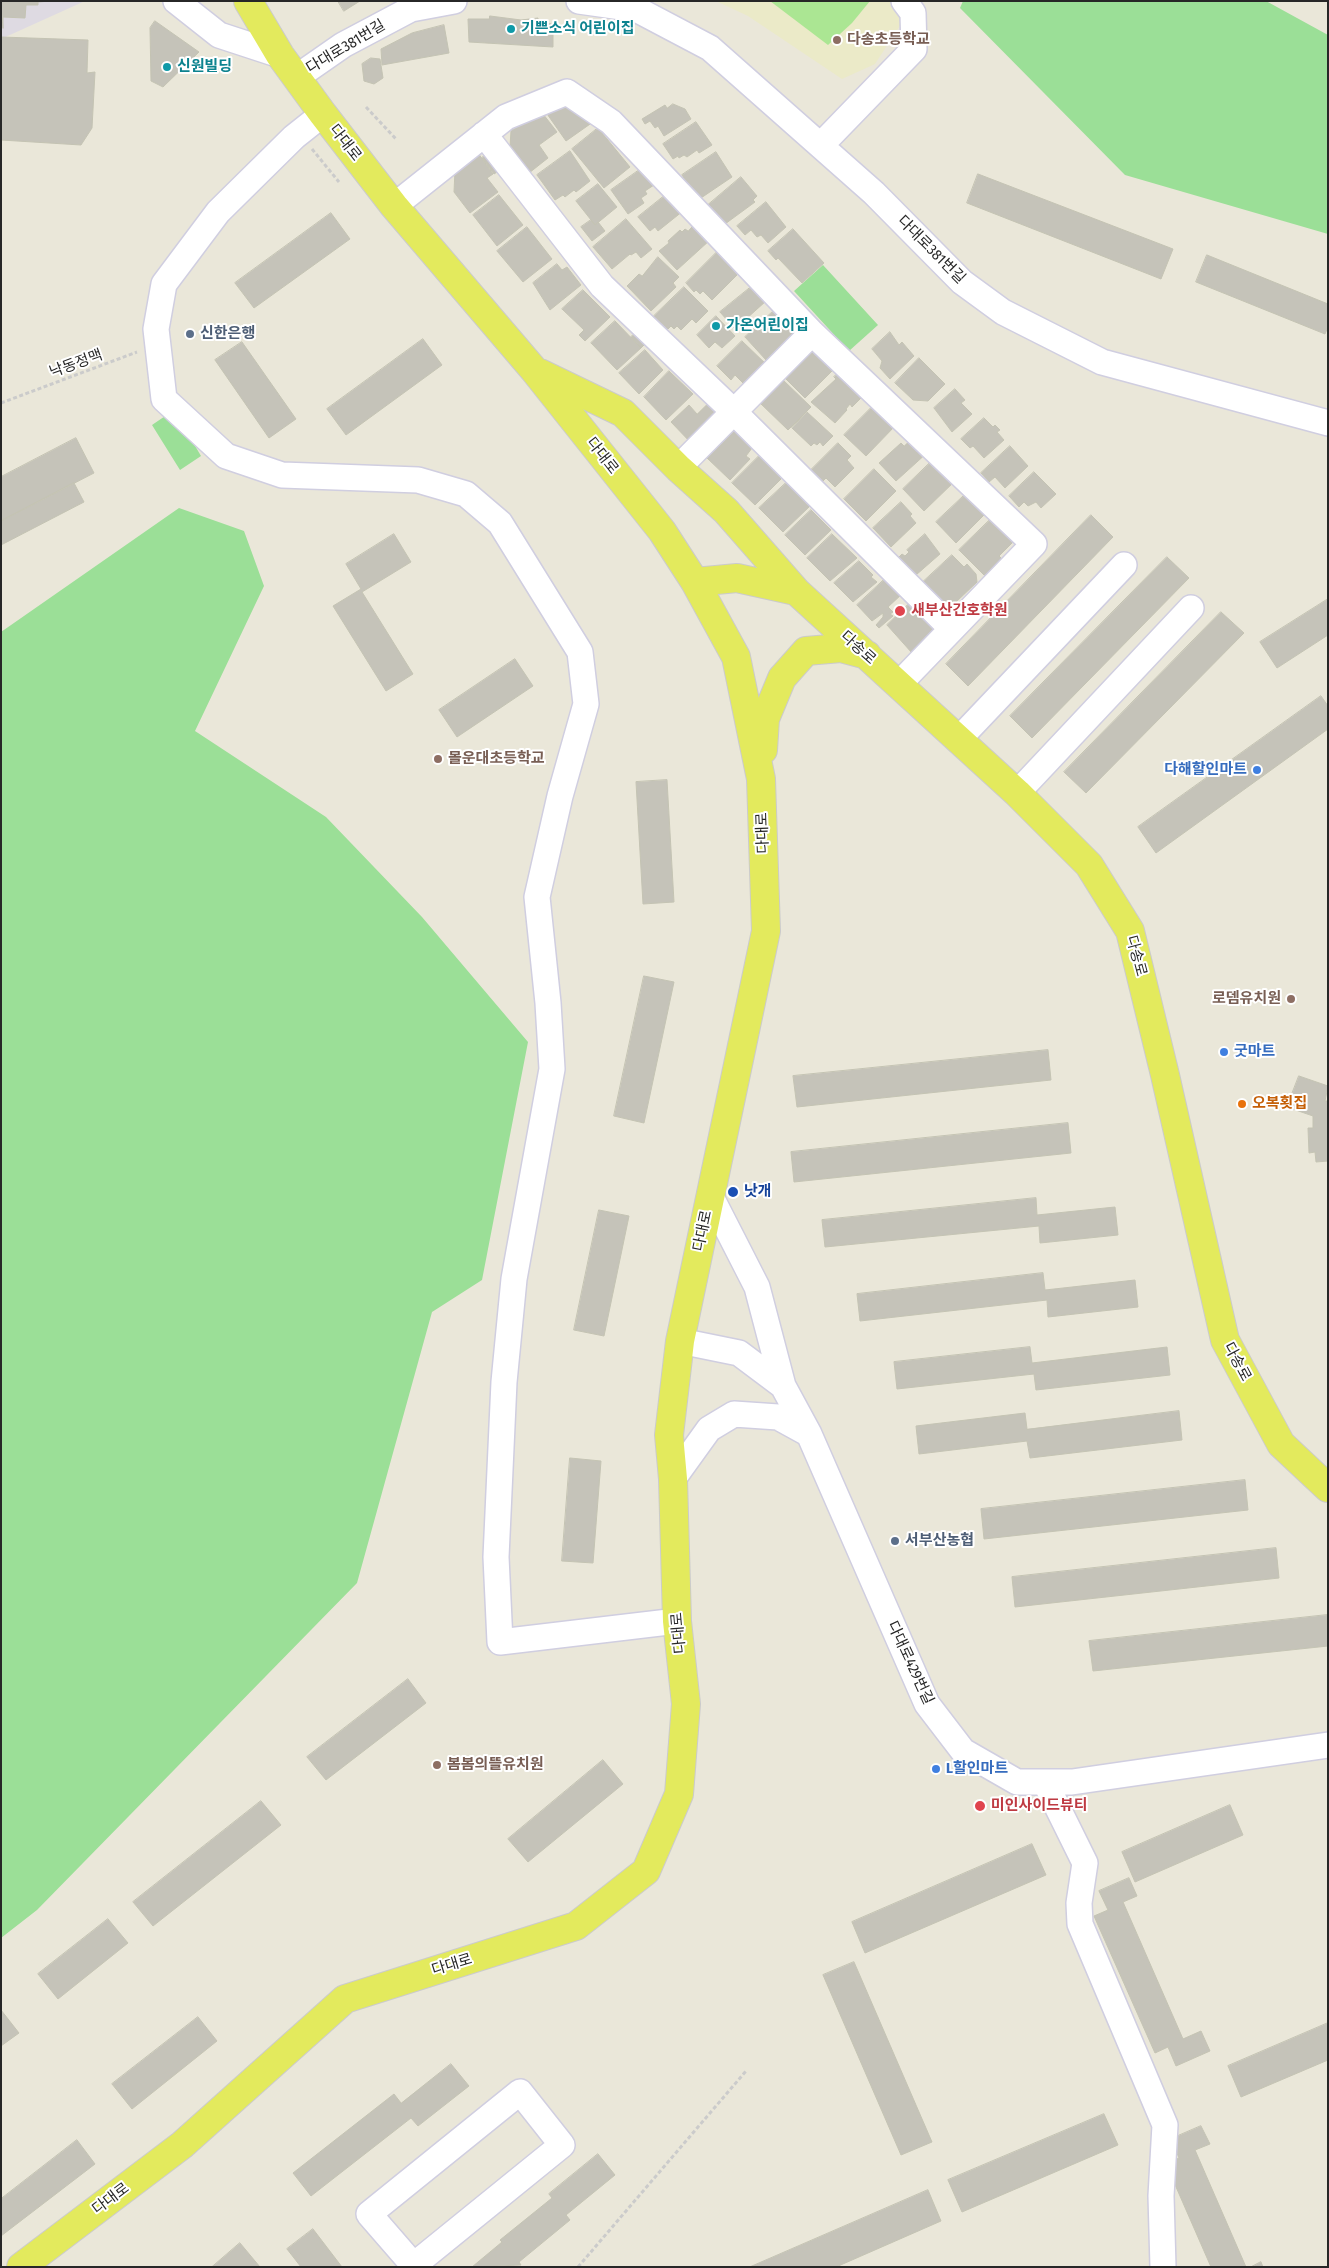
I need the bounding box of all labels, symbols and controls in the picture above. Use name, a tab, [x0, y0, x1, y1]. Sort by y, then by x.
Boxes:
street label: 다대로381번길	[303, 16, 389, 78]
place label: 기쁜소식 어린이집	[521, 20, 635, 38]
marker: 기쁜소식 어린이집	[505, 23, 517, 35]
place label: 다송초등학교	[847, 31, 930, 49]
marker: 다송초등학교	[831, 34, 843, 46]
place label: 신원빌딩	[177, 58, 232, 76]
marker: 신원빌딩	[161, 61, 173, 73]
street label: 다대로	[325, 121, 365, 165]
street label: 다대로381번길	[893, 212, 969, 288]
place label: 가온어린이집	[726, 317, 809, 335]
marker: 가온어린이집	[710, 320, 722, 332]
place label: 신한은행	[200, 325, 255, 343]
marker: 신한은행	[184, 328, 196, 340]
street label: 낙동정맥	[47, 346, 105, 382]
street label: 다대로	[582, 434, 622, 478]
place label: 새부산간호학원	[911, 602, 1008, 620]
marker: 새부산간호학원	[893, 604, 907, 618]
street label: 다송로	[837, 627, 879, 669]
place label: 몰운대초등학교	[448, 750, 545, 768]
marker: 몰운대초등학교	[432, 753, 444, 765]
place label: 다해할인마트	[1164, 761, 1247, 779]
marker: 다해할인마트	[1251, 764, 1263, 776]
street label: 다대로	[753, 812, 773, 854]
street label: 다송로	[1122, 934, 1150, 978]
place label: 로뎀유치원	[1212, 990, 1281, 1008]
marker: 로뎀유치원	[1285, 993, 1297, 1005]
place label: 굿마트	[1234, 1043, 1275, 1061]
marker: 굿마트	[1218, 1046, 1230, 1058]
place label: 오복횟집	[1252, 1095, 1307, 1113]
marker: 오복횟집	[1236, 1098, 1248, 1110]
place label: 낫개	[744, 1183, 772, 1201]
marker: 낫개	[726, 1185, 740, 1199]
street label: 다대로	[690, 1209, 716, 1253]
street label: 다송로	[1219, 1339, 1255, 1385]
place label: 서부산농협	[905, 1532, 974, 1550]
marker: 서부산농협	[889, 1535, 901, 1547]
street label: 다대로	[668, 1612, 690, 1654]
street label: 다대로429번길	[883, 1618, 937, 1708]
place label: 봄봄의뜰유치원	[447, 1756, 544, 1774]
marker: 봄봄의뜰유치원	[431, 1759, 443, 1771]
place label: L할인마트	[946, 1760, 1008, 1778]
marker: L할인마트	[930, 1763, 942, 1775]
place label: 미인사이드뷰티	[991, 1797, 1088, 1815]
marker: 미인사이드뷰티	[973, 1799, 987, 1813]
street label: 다대로	[430, 1950, 474, 1980]
street label: 다대로	[89, 2179, 133, 2219]

